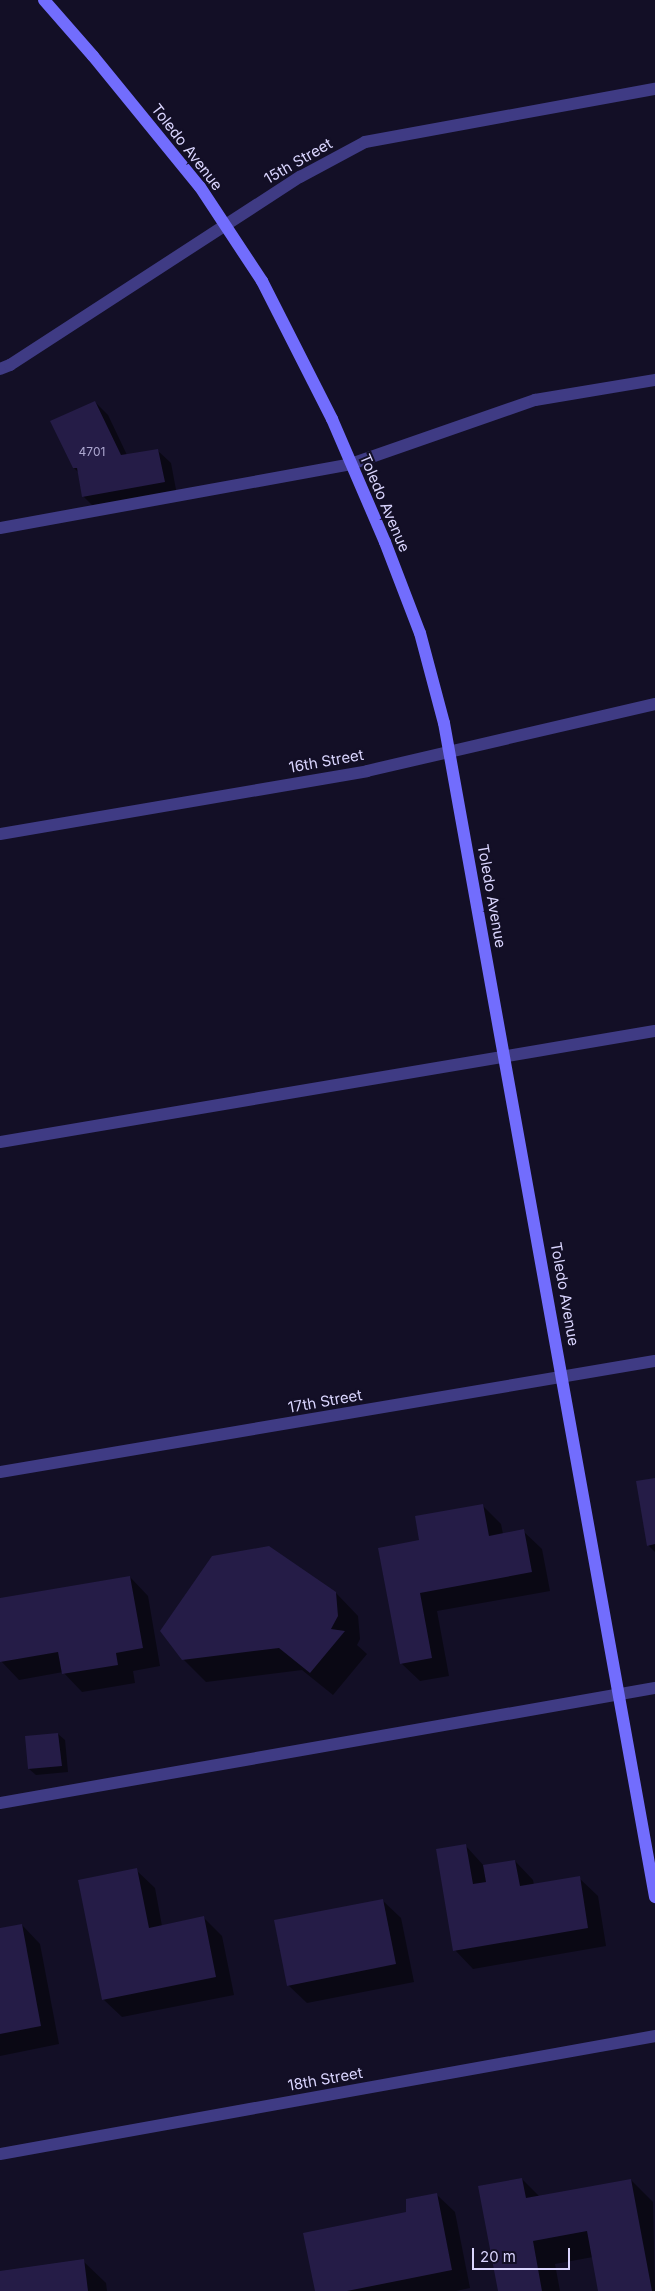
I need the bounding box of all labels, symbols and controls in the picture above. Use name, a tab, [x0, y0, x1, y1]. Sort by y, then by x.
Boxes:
street label: Toledo Avenue	[148, 100, 226, 194]
street label: 15th Street	[261, 134, 335, 188]
house number: 4701	[79, 445, 105, 459]
street label: Toledo Avenue	[356, 451, 414, 555]
street label: 16th Street	[287, 746, 365, 776]
street label: Toledo Avenue	[474, 843, 510, 949]
street label: Toledo Avenue	[547, 1241, 583, 1347]
street label: 17th Street	[287, 1386, 363, 1416]
street label: 18th Street	[286, 2064, 364, 2094]
scale bar	[475, 2238, 572, 2270]
text: 20 m	[480, 2247, 516, 2266]

